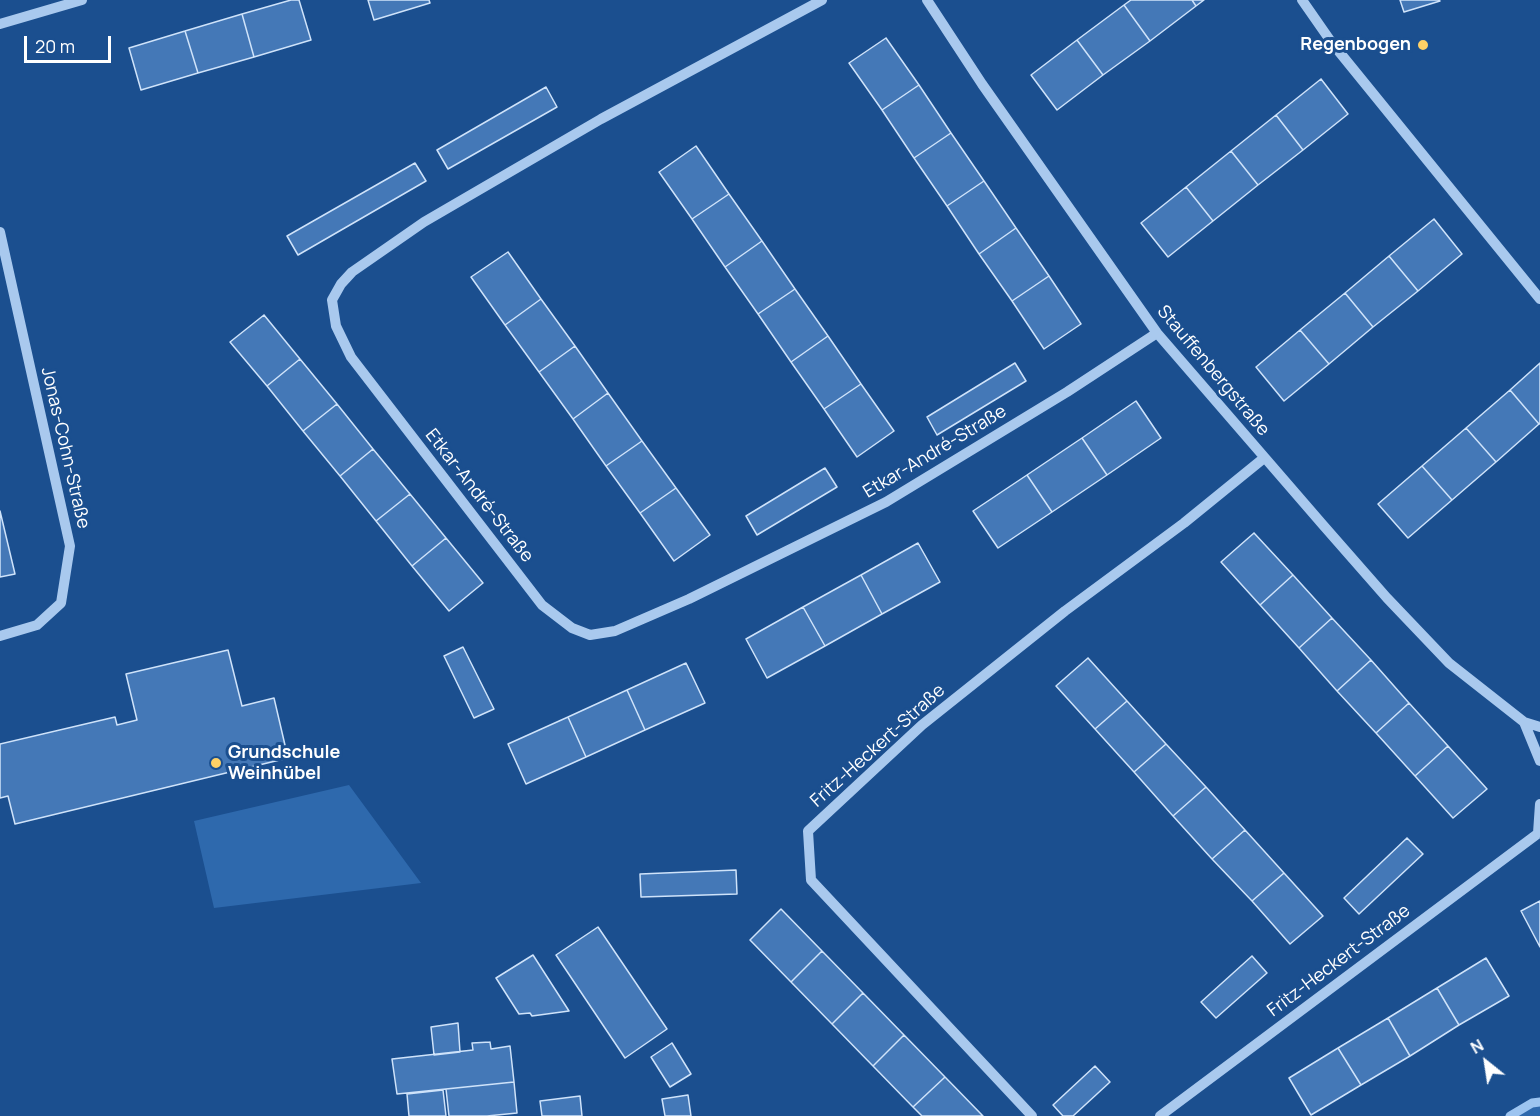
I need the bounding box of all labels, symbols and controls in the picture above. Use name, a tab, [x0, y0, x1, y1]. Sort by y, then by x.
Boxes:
scale bar	[27, 24, 114, 62]
text: 20 m	[35, 34, 75, 58]
place label: Regenbogen	[1300, 34, 1411, 56]
marker: Regenbogen	[1416, 38, 1430, 52]
street label: Stauffenbergstraße	[1152, 301, 1274, 441]
street label: Jonas-Cohn-Straße	[36, 365, 94, 531]
street label: Etkar-André-Straße	[860, 401, 1010, 503]
street label: Etkar-André-Straße	[420, 425, 538, 567]
street label: Fritz-Heckert-Straße	[806, 680, 950, 812]
place label: Grundschule Weinhübel	[228, 742, 340, 784]
marker: Grundschule Weinhübel	[209, 756, 223, 770]
street label: Fritz-Heckert-Straße	[1263, 900, 1415, 1022]
north arrow	[1456, 1032, 1516, 1092]
text: N	[1467, 1034, 1487, 1059]

